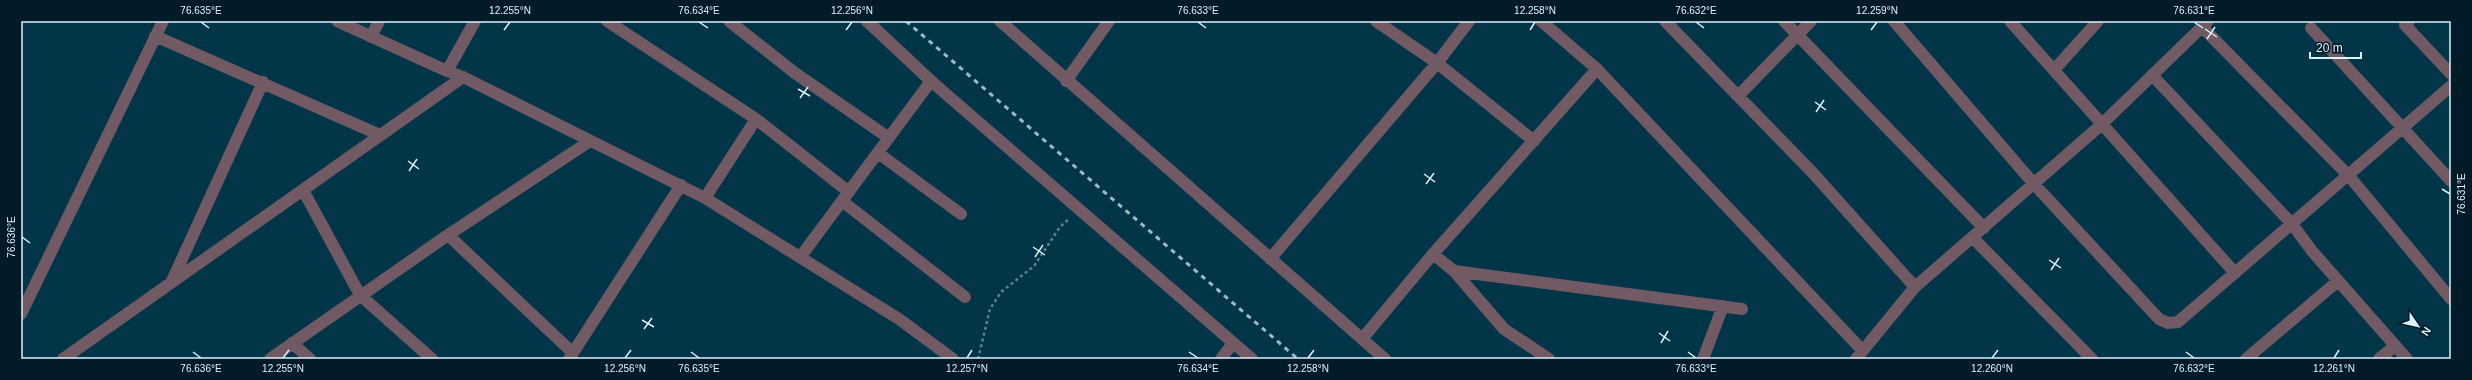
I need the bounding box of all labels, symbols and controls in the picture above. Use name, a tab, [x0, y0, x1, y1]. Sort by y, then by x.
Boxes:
text: 76.635°E	[180, 5, 222, 16]
text: 12.255°N	[489, 5, 531, 16]
text: 76.634°E	[678, 5, 720, 16]
text: 12.256°N	[831, 5, 873, 16]
text: 76.633°E	[1177, 5, 1219, 16]
text: 12.258°N	[1514, 5, 1556, 16]
text: 76.632°E	[1675, 5, 1717, 16]
text: 12.259°N	[1856, 5, 1898, 16]
text: 76.631°E	[2173, 5, 2215, 16]
scale bar	[2310, 34, 2361, 60]
text: 20 m	[2316, 41, 2343, 55]
text: 76.631°E	[2456, 173, 2467, 215]
text: 76.636°E	[6, 216, 17, 258]
north arrow	[2398, 306, 2438, 346]
text: N	[2419, 325, 2433, 338]
text: 76.636°E	[180, 363, 222, 374]
text: 12.255°N	[262, 363, 304, 374]
text: 12.256°N	[604, 363, 646, 374]
text: 76.635°E	[678, 363, 720, 374]
text: 12.257°N	[946, 363, 988, 374]
text: 76.634°E	[1177, 363, 1219, 374]
text: 12.258°N	[1287, 363, 1329, 374]
text: 76.633°E	[1675, 363, 1717, 374]
text: 12.260°N	[1971, 363, 2013, 374]
text: 76.632°E	[2173, 363, 2215, 374]
text: 12.261°N	[2313, 363, 2355, 374]

